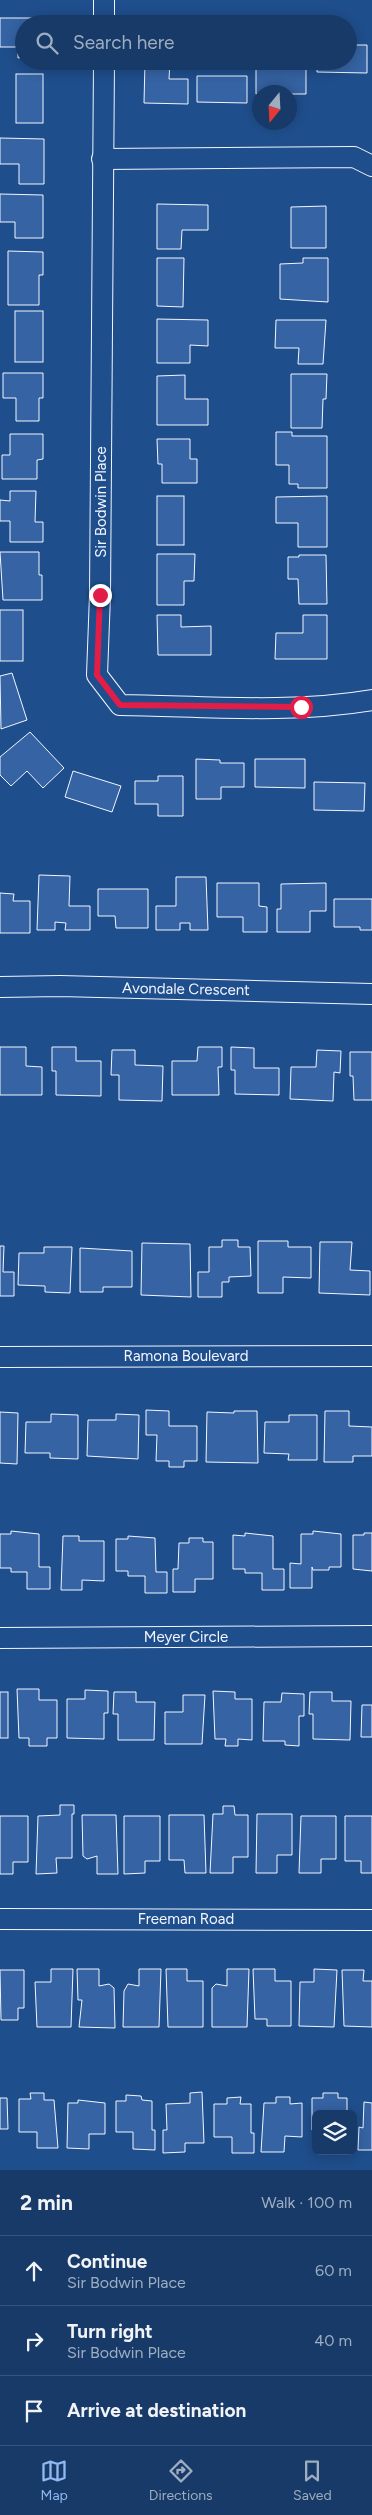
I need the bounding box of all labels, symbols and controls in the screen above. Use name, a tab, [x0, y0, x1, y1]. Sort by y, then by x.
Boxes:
search box	[15, 15, 357, 70]
icon: search	[33, 29, 61, 57]
text: Search here	[73, 31, 175, 54]
north arrow	[252, 85, 297, 130]
street label: Sir Bodwin Place	[92, 446, 110, 558]
route end	[89, 584, 112, 607]
route start	[290, 696, 313, 719]
street label: Avondale Crescent	[122, 979, 250, 999]
street label: Ramona Boulevard	[124, 1347, 248, 1365]
street label: Meyer Circle	[144, 1628, 228, 1646]
street label: Freeman Road	[138, 1910, 234, 1928]
map controls	[312, 2110, 357, 2155]
button: layers	[312, 2110, 357, 2155]
text: 2 min	[20, 2190, 73, 2215]
text: Walk · 100 m	[261, 2193, 352, 2212]
text: Continue	[67, 2250, 147, 2273]
icon: ahead	[20, 2257, 48, 2285]
text: 60 m	[315, 2261, 352, 2280]
text: Sir Bodwin Place	[67, 2273, 186, 2292]
text: Turn right	[67, 2320, 153, 2343]
icon: right	[20, 2327, 48, 2355]
text: 40 m	[314, 2331, 352, 2350]
text: Sir Bodwin Place	[67, 2343, 186, 2362]
icon: arrive	[20, 2397, 48, 2425]
text: Arrive at destination	[67, 2399, 246, 2422]
tab: Map	[40, 2457, 68, 2504]
tab: Directions	[149, 2457, 213, 2504]
tab: Saved	[293, 2457, 332, 2504]

